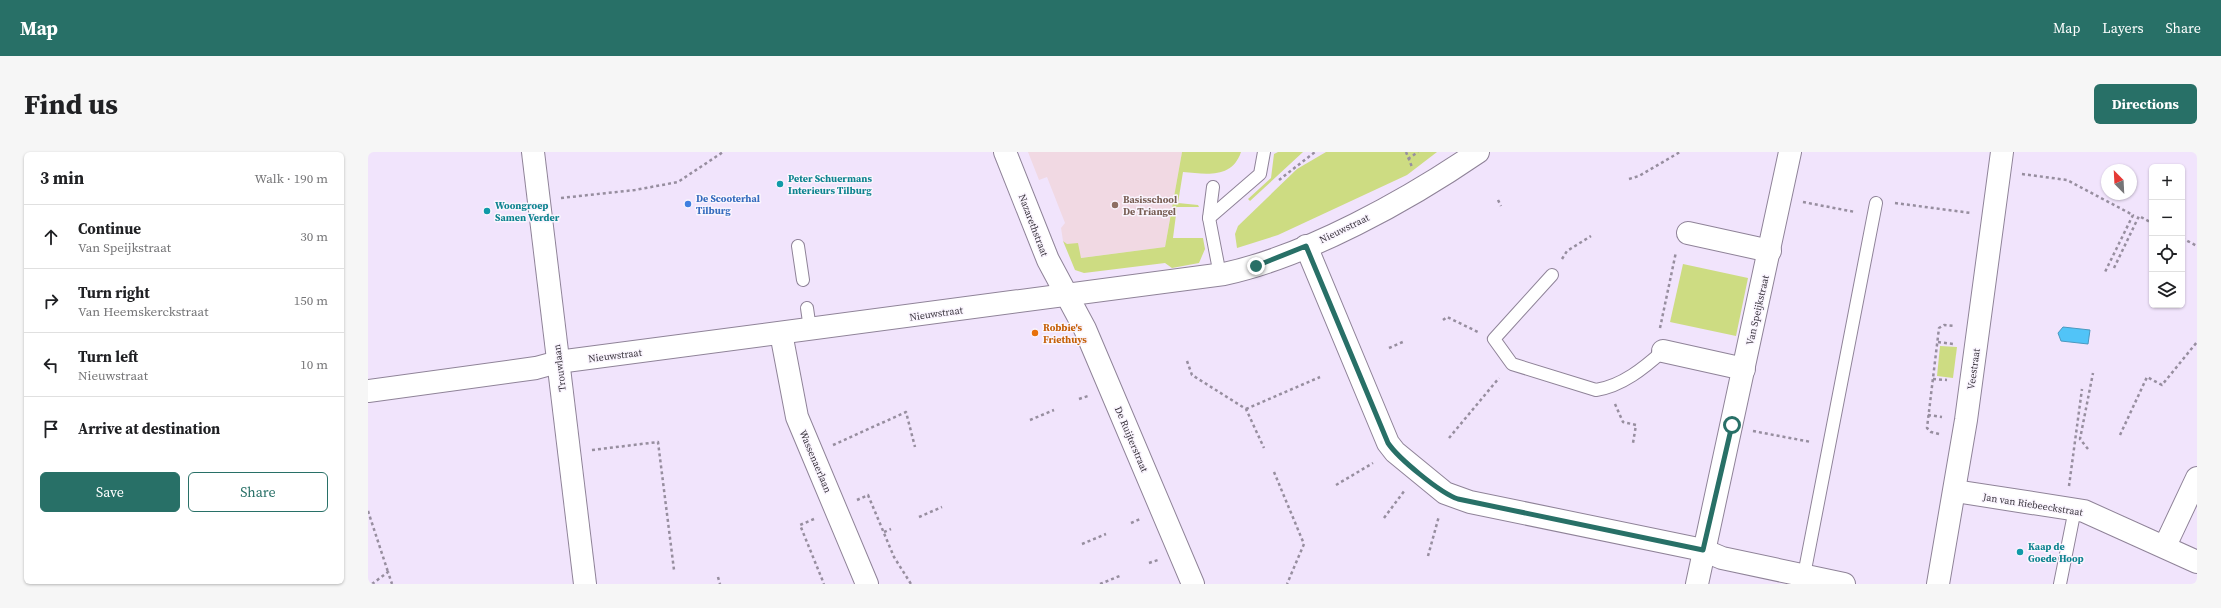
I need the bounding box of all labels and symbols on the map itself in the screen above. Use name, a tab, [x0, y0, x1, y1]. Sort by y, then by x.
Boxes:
north arrow	[2101, 164, 2137, 200]
place label: Peter Schuermans Interieurs Tilburg	[788, 172, 872, 197]
marker: Peter Schuermans Interieurs Tilburg	[775, 179, 785, 189]
place label: De Scooterhal Tilburg	[696, 192, 760, 217]
street label: Nazarethstraat	[1016, 192, 1052, 259]
place label: Basisschool De Triangel	[1123, 193, 1177, 218]
place label: Woongroep Samen Verder	[495, 199, 560, 224]
marker: De Scooterhal Tilburg	[683, 199, 693, 209]
marker: Basisschool De Triangel	[1110, 200, 1120, 210]
marker: Woongroep Samen Verder	[482, 206, 492, 216]
street label: Nieuwstraat	[1317, 211, 1372, 246]
route end	[1247, 257, 1265, 275]
street label: Van Speijkstraat	[1743, 273, 1772, 346]
street label: Nieuwstraat	[909, 303, 964, 324]
place label: Robbie's Friethuys	[1043, 321, 1087, 346]
marker: Robbie's Friethuys	[1030, 328, 1040, 338]
street label: Trouwlaan	[550, 344, 569, 392]
street label: Nieuwstraat	[588, 346, 643, 365]
street label: Veestraat	[1964, 347, 1983, 390]
street label: De Ruijterstraat	[1112, 404, 1152, 475]
route start	[1723, 416, 1741, 434]
street label: Wassenaerlaan	[796, 428, 835, 495]
street label: Jan van Riebeeckstraat	[1981, 490, 2085, 519]
place label: Kaap de Goede Hoop	[2028, 540, 2084, 565]
marker: Kaap de Goede Hoop	[2015, 547, 2025, 557]

